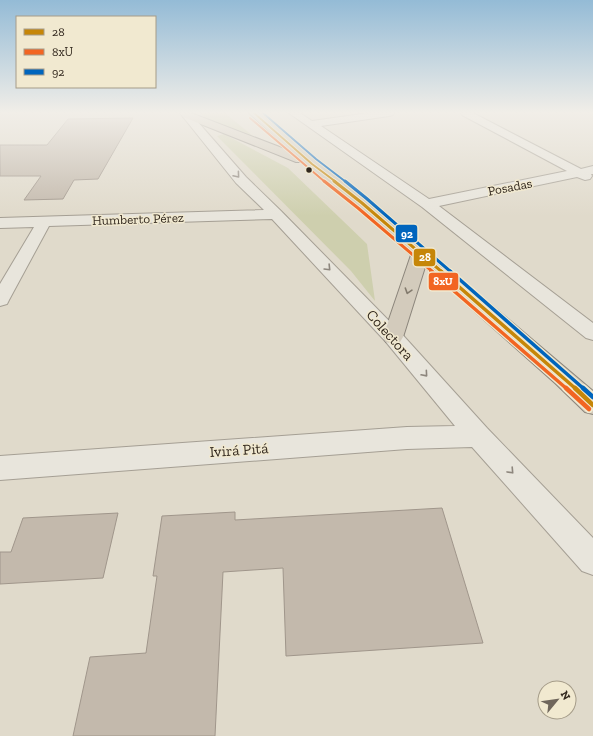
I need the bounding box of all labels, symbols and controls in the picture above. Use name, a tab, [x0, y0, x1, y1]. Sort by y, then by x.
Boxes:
legend	[16, 16, 156, 88]
text: 28	[52, 25, 65, 39]
text: 8xU	[52, 45, 73, 59]
text: 92	[52, 65, 65, 79]
unlabelled marker	[304, 165, 314, 175]
one-way arrow	[232, 170, 239, 178]
street label: Posadas	[487, 175, 534, 199]
street label: Humberto Pérez	[92, 210, 184, 228]
line badge: 92	[395, 224, 418, 243]
text: 92	[401, 228, 413, 241]
line badge: 28	[413, 248, 436, 267]
text: 28	[419, 251, 431, 264]
one-way arrow	[323, 263, 330, 271]
line badge: 8xU	[428, 272, 459, 291]
text: 8xU	[433, 275, 453, 288]
one-way arrow	[404, 287, 413, 294]
street label: Colectora	[363, 306, 417, 364]
one-way arrow	[420, 369, 427, 376]
street label: Ivirá Pitá	[209, 439, 269, 461]
one-way arrow	[506, 466, 514, 474]
north arrow	[537, 680, 577, 720]
text: N	[558, 689, 573, 703]

